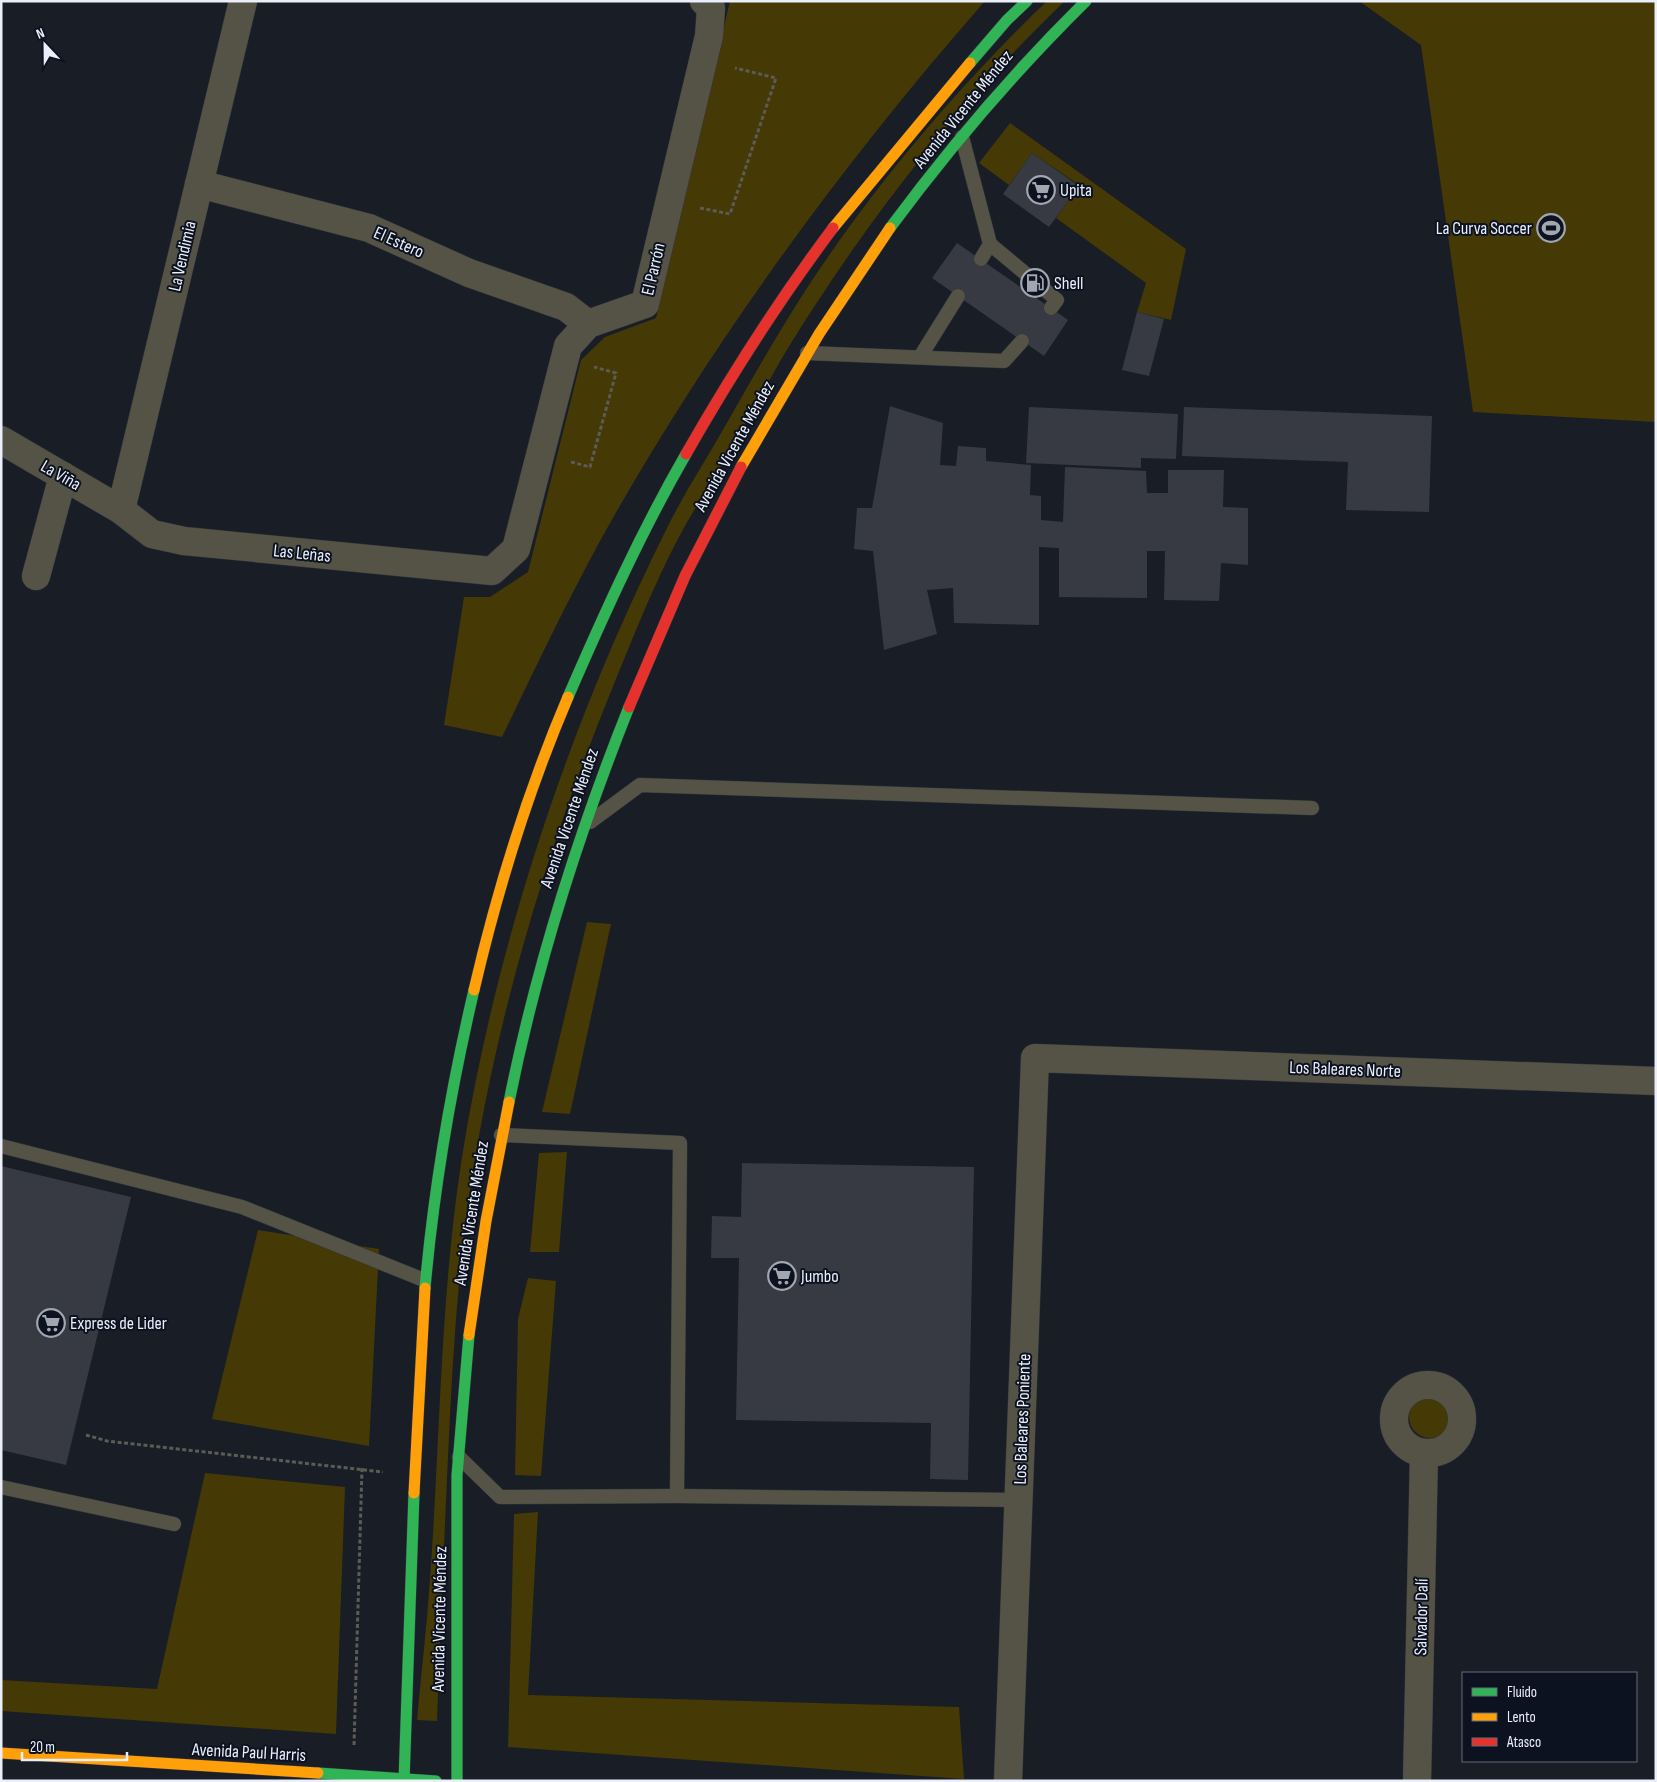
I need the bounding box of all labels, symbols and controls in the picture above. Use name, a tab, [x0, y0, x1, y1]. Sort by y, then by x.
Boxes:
north arrow	[20, 20, 70, 70]
text: N	[34, 24, 47, 43]
street label: Avenida Vicente Méndez	[909, 46, 1018, 173]
supermarket icon: Upita	[1026, 175, 1056, 205]
place label: Upita	[1060, 180, 1092, 201]
sports icon: La Curva Soccer	[1536, 213, 1566, 243]
place label: La Curva Soccer	[1436, 218, 1532, 239]
street label: La Vendimia	[164, 219, 201, 293]
street label: El Estero	[371, 222, 427, 263]
street label: El Parrón	[637, 241, 670, 297]
fuel station icon: Shell	[1020, 268, 1050, 298]
place label: Shell	[1054, 273, 1083, 294]
street label: Avenida Vicente Méndez	[689, 377, 779, 516]
street label: La Viña	[37, 456, 84, 495]
street label: Las Leñas	[272, 540, 332, 567]
street label: Avenida Vicente Méndez	[535, 745, 603, 891]
street label: Los Baleares Norte	[1289, 1057, 1401, 1082]
street label: Avenida Vicente Méndez	[450, 1139, 493, 1288]
supermarket icon: Jumbo	[767, 1261, 797, 1291]
place label: Jumbo	[800, 1266, 839, 1287]
supermarket icon: Express de Lider	[36, 1308, 66, 1338]
place label: Express de Lider	[70, 1313, 167, 1334]
street label: Los Baleares Poniente	[1010, 1353, 1035, 1485]
street label: Avenida Vicente Méndez	[428, 1545, 451, 1693]
street label: Salvador Dalí	[1410, 1578, 1433, 1656]
legend	[1462, 1672, 1637, 1762]
text: Fluido	[1507, 1683, 1537, 1702]
text: Lento	[1507, 1708, 1536, 1727]
scale bar	[22, 1730, 128, 1762]
text: Atasco	[1506, 1733, 1541, 1752]
text: 20 m	[30, 1738, 55, 1757]
street label: Avenida Paul Harris	[190, 1739, 307, 1766]

